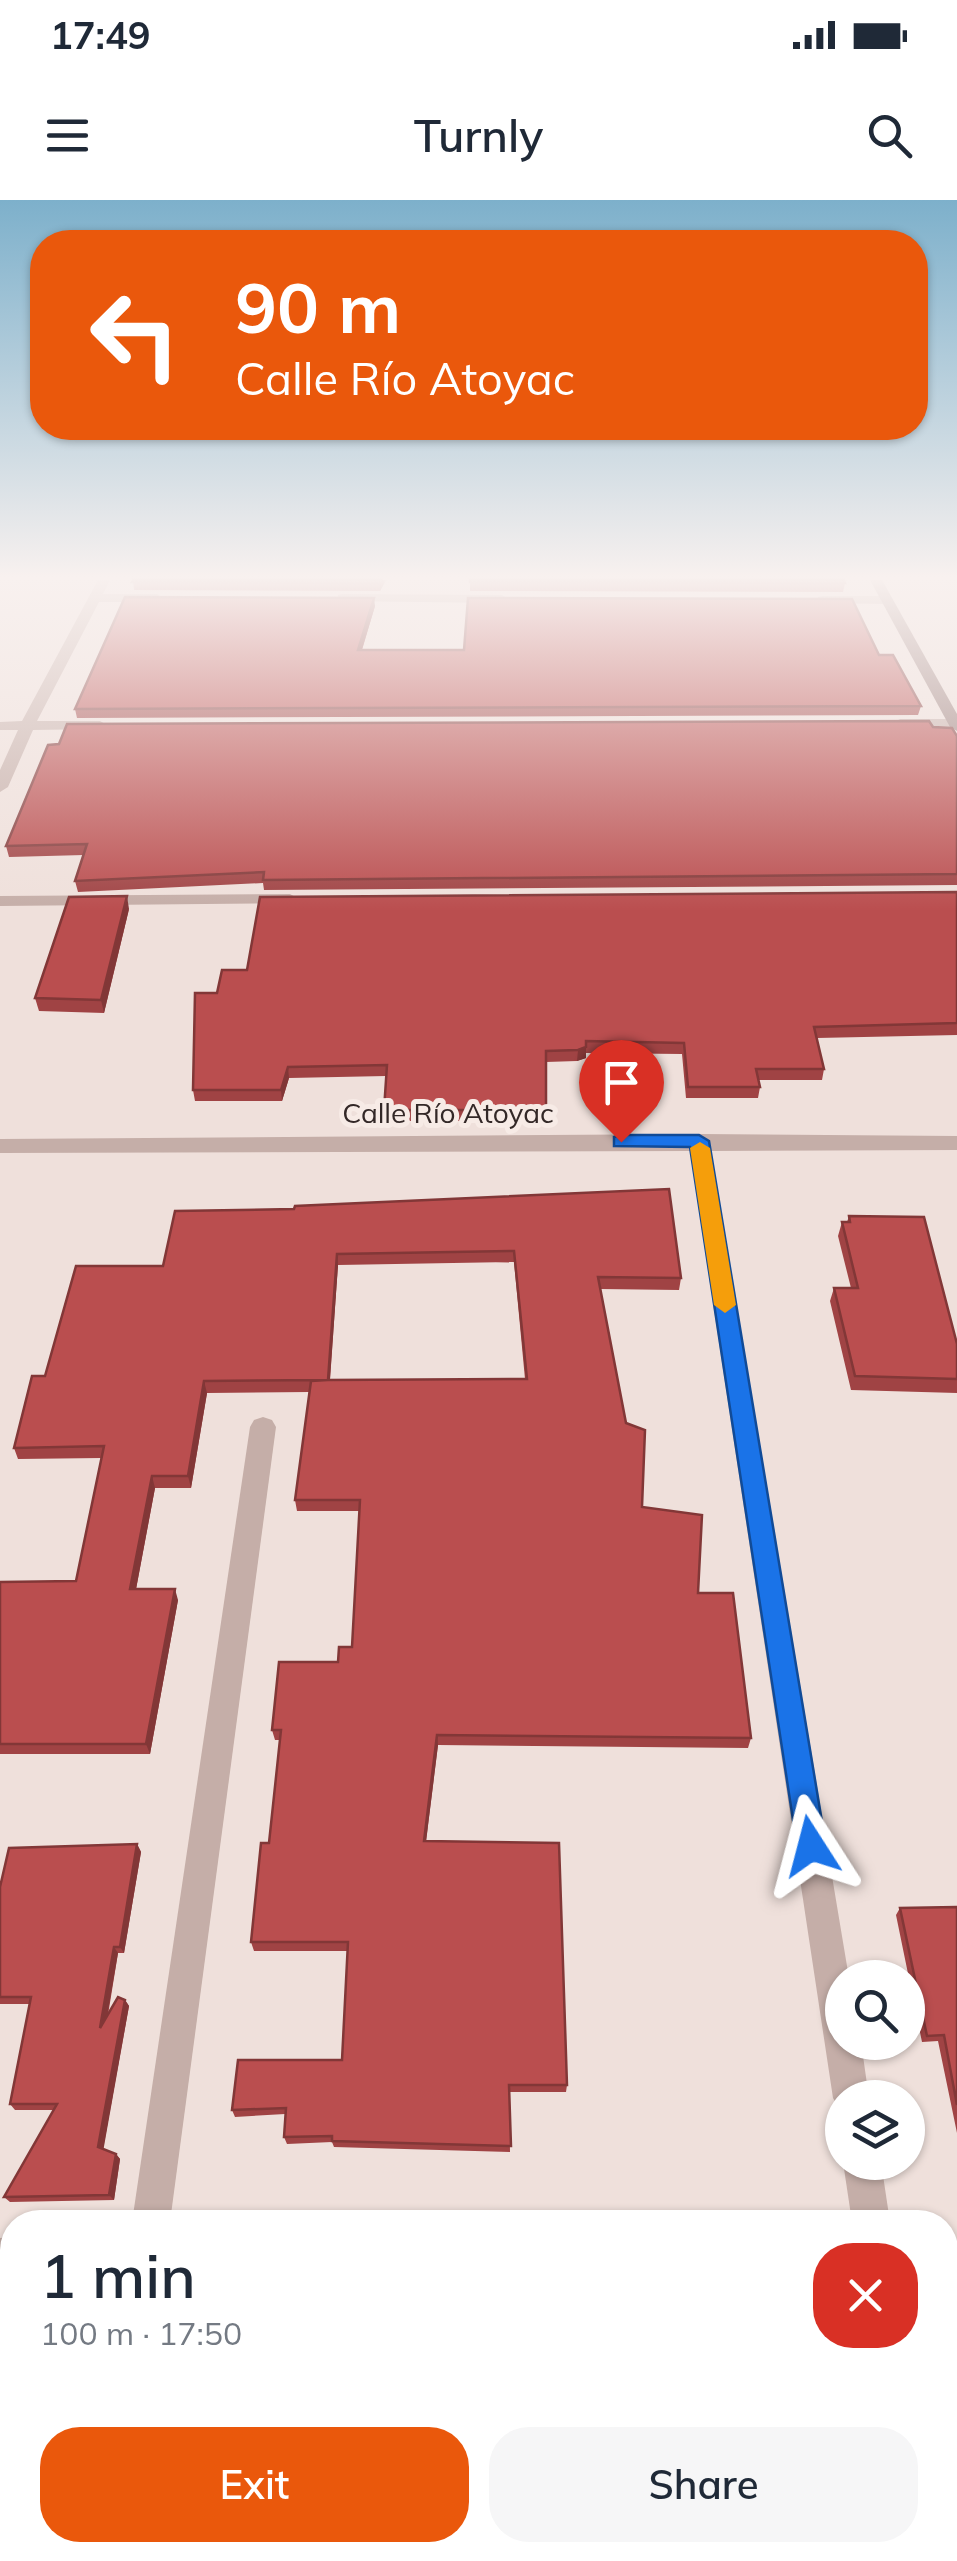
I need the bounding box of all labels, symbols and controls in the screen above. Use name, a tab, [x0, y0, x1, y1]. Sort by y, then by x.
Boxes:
text: 17:49	[50, 11, 151, 59]
text: Turnly	[414, 107, 543, 163]
icon: menu	[40, 108, 95, 163]
icon: search	[862, 108, 917, 163]
text: 90 m	[235, 263, 401, 351]
icon: left	[70, 270, 200, 400]
text: Calle Río Atoyac	[235, 350, 575, 406]
pin	[579, 1040, 664, 1143]
icon: arrive	[594, 1055, 649, 1110]
street label: Calle Río Atoyac	[342, 1095, 554, 1130]
position arrow	[759, 1794, 863, 1898]
map controls	[825, 1960, 925, 2180]
button: search	[825, 1960, 925, 2060]
button: layers	[825, 2080, 925, 2180]
text: 1 min	[40, 2238, 196, 2313]
button: close	[813, 2243, 918, 2348]
text: 100 m · 17:50	[40, 2313, 242, 2353]
button: Exit	[40, 2427, 469, 2542]
button: Share	[489, 2427, 918, 2542]

